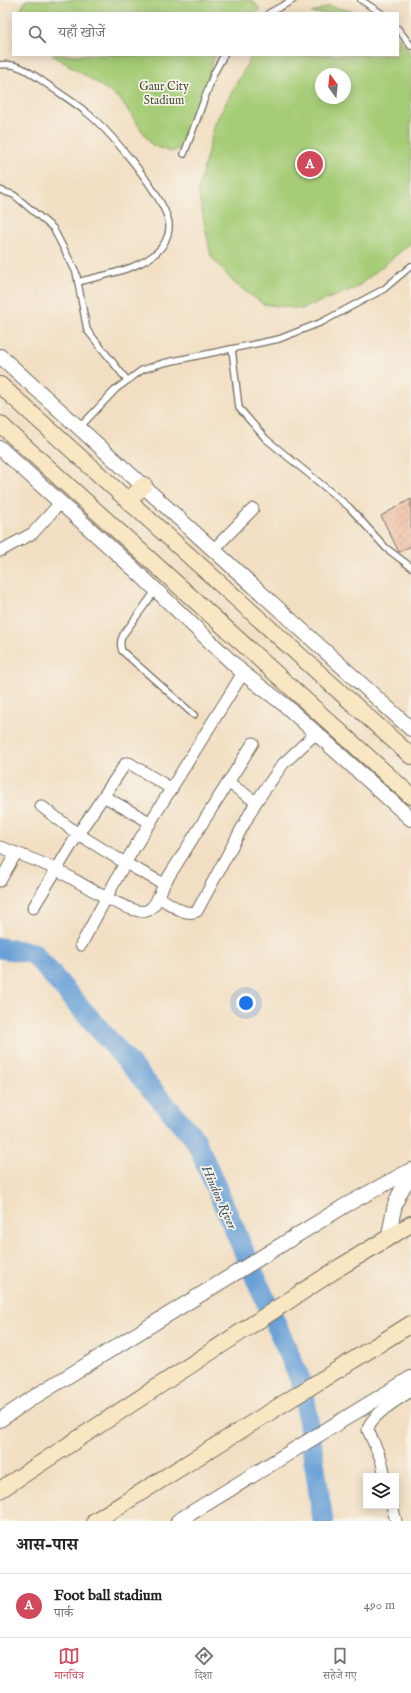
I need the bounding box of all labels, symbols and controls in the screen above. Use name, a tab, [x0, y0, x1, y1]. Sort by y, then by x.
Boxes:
search box	[12, 12, 399, 56]
icon: search	[26, 23, 48, 45]
text: यहाँ खोजें	[58, 23, 105, 42]
north arrow	[315, 68, 351, 104]
park label: Gaur City Stadium	[139, 79, 189, 108]
pin: A	[297, 149, 323, 179]
your location	[236, 993, 256, 1013]
water label: Hindon River	[197, 1162, 240, 1233]
map controls	[363, 1473, 399, 1509]
button: layers	[363, 1473, 399, 1509]
text: आस-पास	[16, 1535, 78, 1556]
text: Foot ball stadium	[54, 1586, 162, 1605]
text: A	[25, 1597, 33, 1614]
text: 490 m	[364, 1597, 395, 1614]
text: पार्क	[54, 1605, 73, 1622]
tab: मानचित्र	[54, 1645, 84, 1686]
tab: दिशा	[193, 1645, 215, 1686]
tab: सहेजे गए	[323, 1645, 357, 1686]

